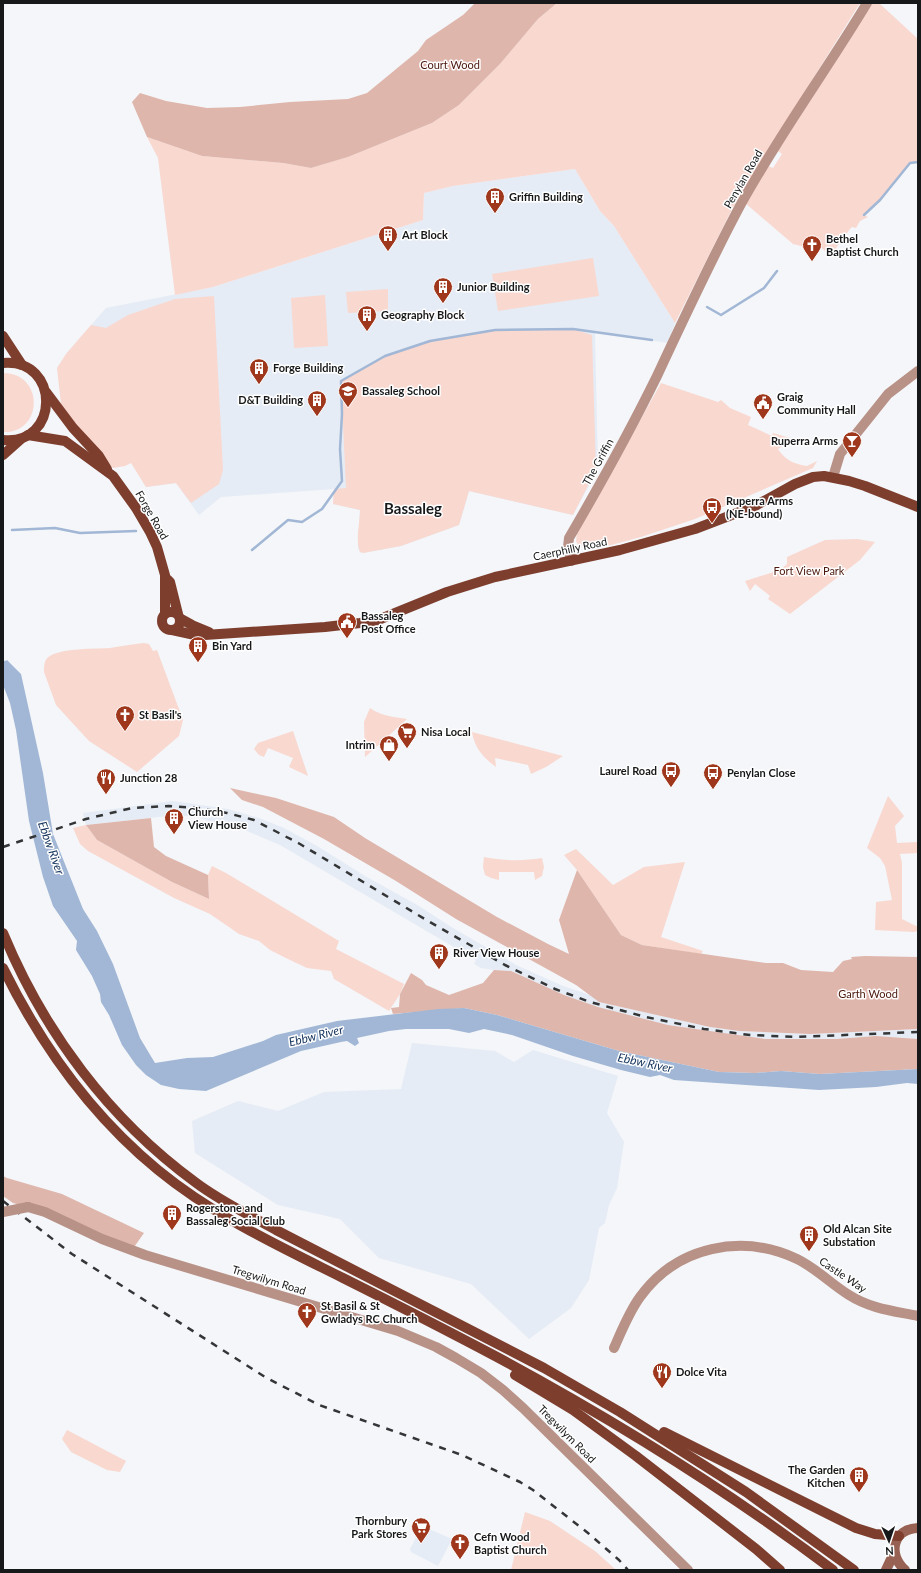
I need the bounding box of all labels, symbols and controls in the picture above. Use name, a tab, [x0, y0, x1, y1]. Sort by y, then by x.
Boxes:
park label: Court Wood	[420, 58, 480, 71]
street label: Penylan Road	[721, 147, 765, 210]
building icon: Griffin Building	[484, 186, 506, 214]
place label: Griffin Building	[509, 190, 583, 203]
building icon: Art Block	[377, 224, 399, 252]
place label: Art Block	[401, 228, 448, 241]
place label: Bethel Baptist Church	[826, 232, 899, 258]
church icon: Bethel Baptist Church	[801, 234, 823, 262]
building icon: Junior Building	[432, 276, 454, 304]
place label: Junior Building	[457, 280, 530, 293]
building icon: Geography Block	[356, 304, 378, 332]
place label: Geography Block	[381, 308, 464, 321]
building icon: Forge Building	[248, 357, 270, 385]
place label: Forge Building	[273, 361, 343, 374]
school or university icon: Bassaleg School	[337, 380, 359, 408]
place label: Bassaleg School	[362, 384, 440, 397]
building icon: D&T Building	[306, 389, 328, 417]
place label: Graig Community Hall	[777, 390, 856, 416]
public building icon: Graig Community Hall	[752, 392, 774, 420]
place label: D&T Building	[238, 393, 303, 406]
bar icon: Ruperra Arms	[841, 430, 863, 458]
place label: Ruperra Arms	[771, 434, 838, 447]
street label: The Griffin	[579, 436, 616, 488]
street label: Forge Road	[133, 488, 172, 542]
place label: Ruperra Arms (NE-bound)	[726, 494, 793, 520]
bus stop icon: Ruperra Arms (NE-bound)	[701, 496, 723, 524]
district label: Bassaleg	[384, 499, 442, 517]
street label: Caerphilly Road	[532, 534, 608, 563]
park label: Fort View Park	[774, 564, 845, 577]
place label: Bassaleg Post Office	[361, 609, 416, 635]
public building icon: Bassaleg Post Office	[336, 611, 358, 639]
building icon: Bin Yard	[187, 635, 209, 663]
place label: Bin Yard	[212, 639, 252, 652]
church icon: St Basil's	[114, 704, 136, 732]
place label: St Basil's	[139, 708, 182, 721]
supermarket icon: Nisa Local	[396, 721, 418, 749]
place label: Nisa Local	[421, 725, 471, 738]
shop icon: Intrim	[378, 734, 400, 762]
place label: Intrim	[345, 738, 375, 751]
bus stop icon: Laurel Road	[660, 760, 682, 788]
bus stop icon: Penylan Close	[702, 762, 724, 790]
place label: Laurel Road	[599, 764, 657, 777]
place label: Penylan Close	[727, 766, 796, 779]
restaurant icon: Junction 28	[95, 767, 117, 795]
place label: Junction 28	[120, 771, 177, 784]
place label: Church View House	[187, 805, 247, 831]
building icon: Church View House	[163, 807, 185, 835]
water label: Ebbw River	[35, 819, 68, 877]
building icon: River View House	[428, 942, 450, 970]
place label: River View House	[453, 946, 540, 959]
park label: Garth Wood	[838, 987, 898, 1000]
water label: Ebbw River	[287, 1021, 345, 1049]
water label: Ebbw River	[616, 1049, 675, 1076]
place label: Rogerstone and Bassaleg Social Club	[186, 1201, 285, 1227]
building icon: Rogerstone and Bassaleg Social Club	[161, 1203, 183, 1231]
place label: Old Alcan Site Substation	[823, 1222, 892, 1248]
building icon: Old Alcan Site Substation	[798, 1224, 820, 1252]
street label: Castle Way	[817, 1254, 870, 1295]
street label: Tregwilym Road	[231, 1262, 308, 1297]
place label: St Basil & St Gwladys RC Church	[321, 1299, 418, 1325]
church icon: St Basil & St Gwladys RC Church	[296, 1301, 318, 1329]
restaurant icon: Dolce Vita	[651, 1361, 673, 1389]
place label: Dolce Vita	[676, 1365, 727, 1378]
street label: Tregwilym Road	[536, 1402, 599, 1465]
place label: The Garden Kitchen	[788, 1463, 845, 1489]
building icon: The Garden Kitchen	[848, 1465, 870, 1493]
place label: Thornbury Park Stores	[351, 1514, 407, 1540]
supermarket icon: Thornbury Park Stores	[410, 1516, 432, 1544]
north arrow	[869, 1521, 909, 1561]
place label: Cefn Wood Baptist Church	[474, 1530, 547, 1556]
church icon: Cefn Wood Baptist Church	[449, 1532, 471, 1560]
text: N	[885, 1545, 894, 1558]

